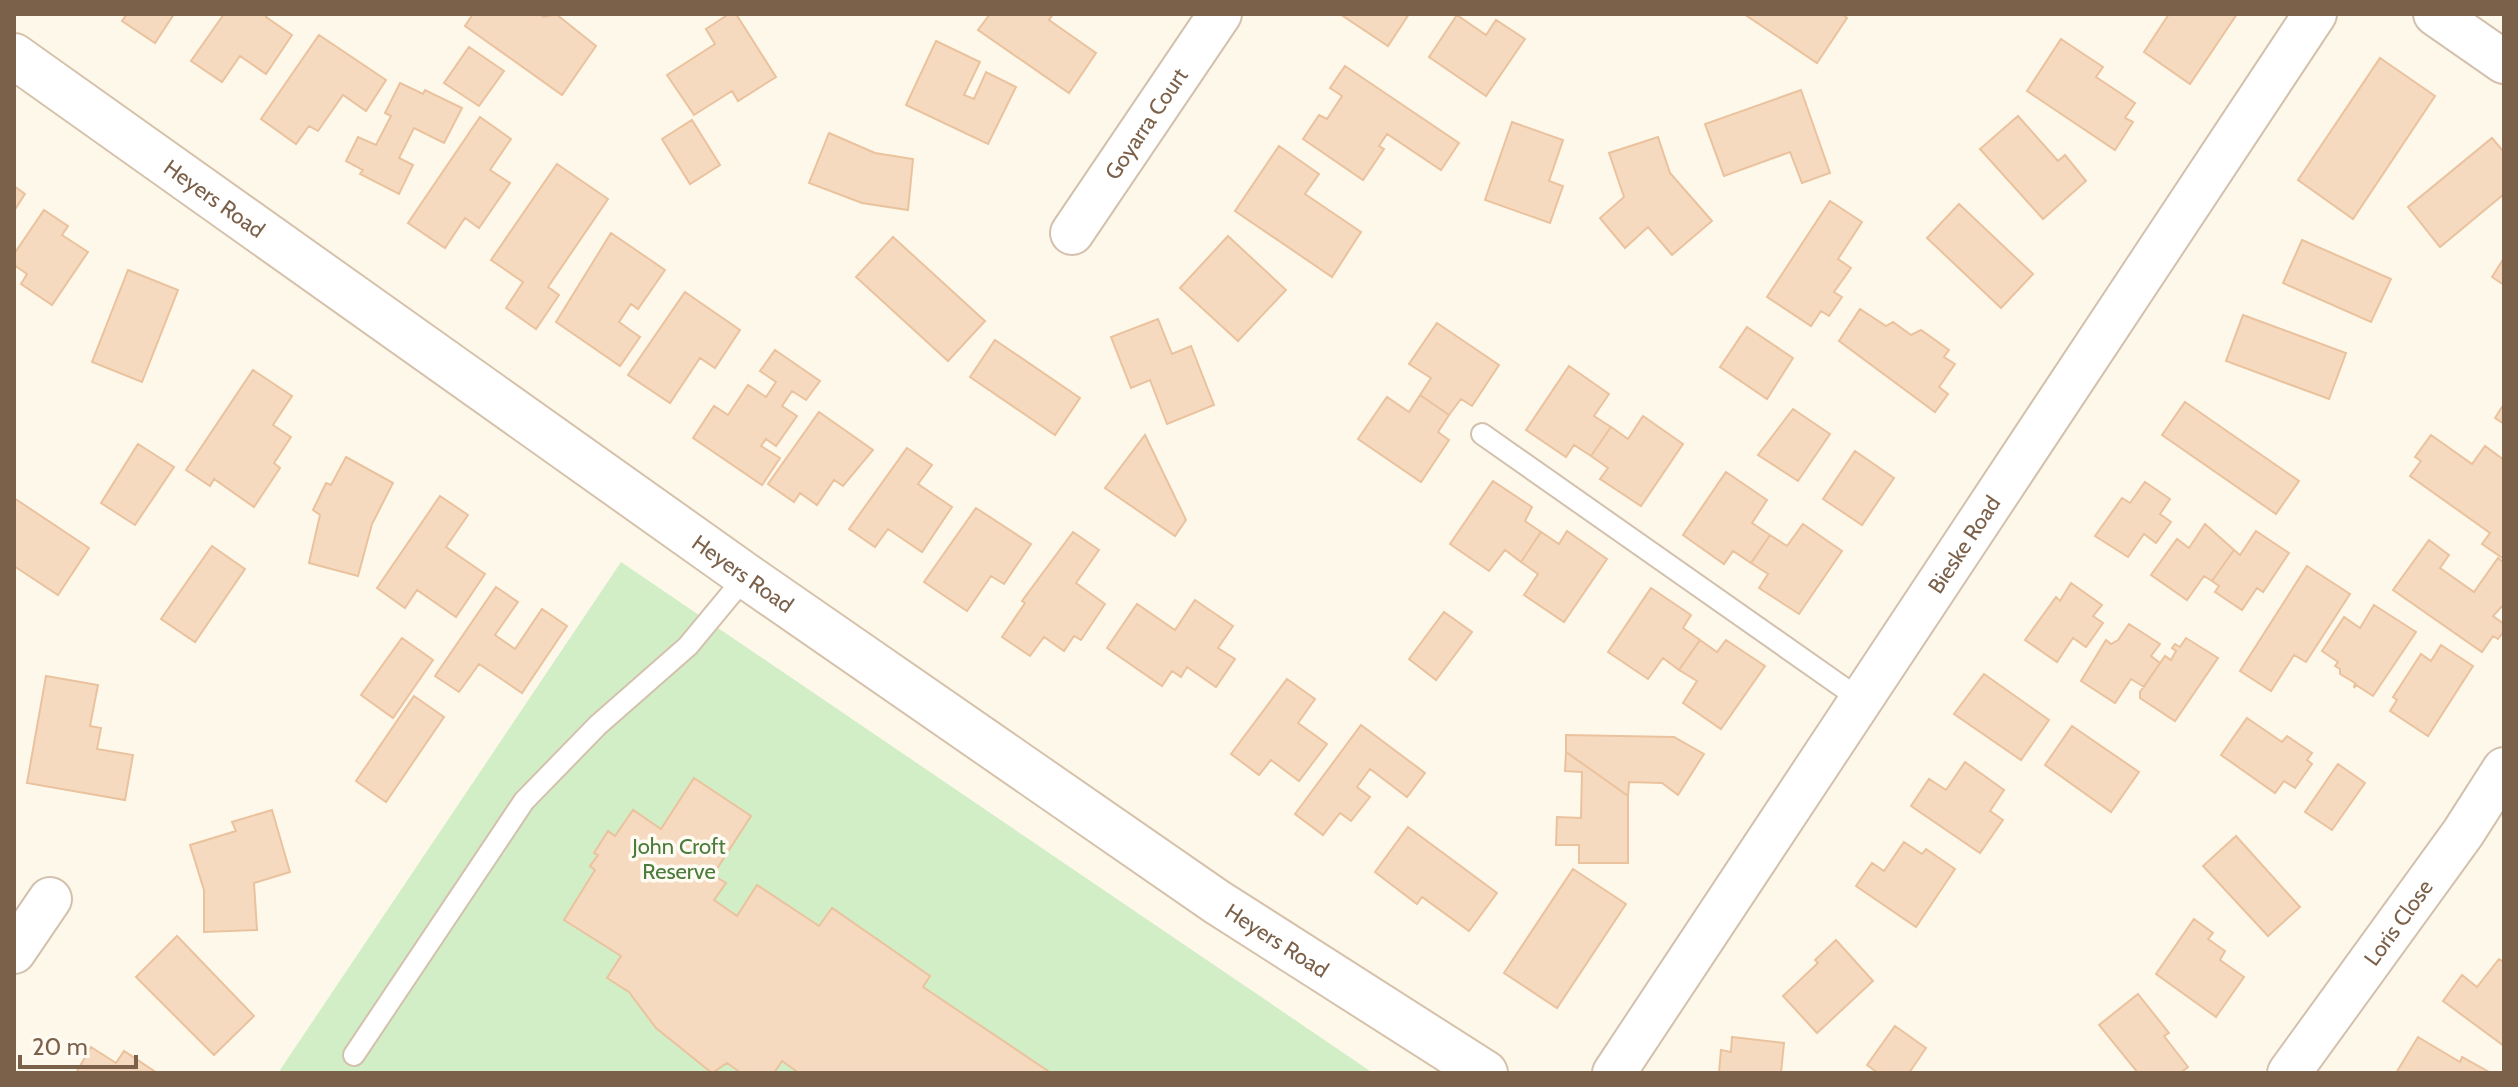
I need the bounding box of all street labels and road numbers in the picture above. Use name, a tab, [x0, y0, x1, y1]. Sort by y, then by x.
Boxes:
street label: Goyarra Court	[1099, 62, 1193, 184]
street label: Heyers Road	[159, 153, 270, 243]
street label: Bieske Road	[1922, 490, 2006, 598]
street label: Heyers Road	[687, 529, 799, 618]
street label: Loris Close	[2358, 874, 2438, 971]
street label: Heyers Road	[1220, 897, 1334, 983]

